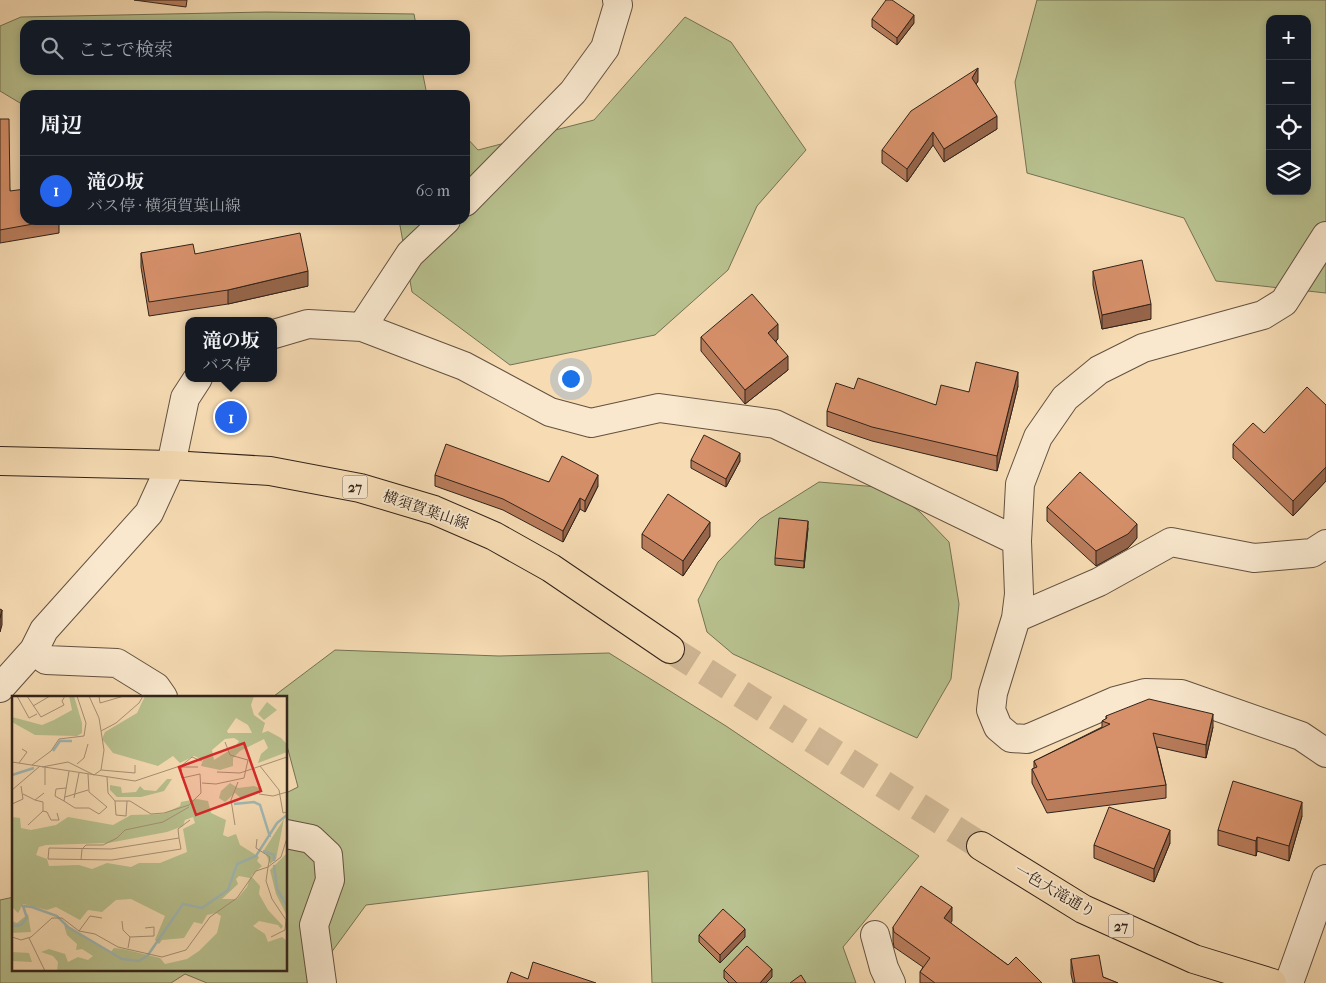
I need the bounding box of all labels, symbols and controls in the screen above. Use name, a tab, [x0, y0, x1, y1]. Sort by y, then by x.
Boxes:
map controls	[1266, 15, 1311, 195]
button: +	[1266, 15, 1311, 60]
search box	[20, 20, 470, 75]
icon: search	[38, 34, 66, 62]
text: ここで検索	[78, 39, 173, 61]
button: −	[1266, 60, 1311, 105]
button: locate	[1266, 105, 1311, 150]
text: 周辺	[40, 113, 82, 137]
button: layers	[1266, 150, 1311, 195]
text: 滝の坂	[87, 171, 144, 193]
text: 1	[53, 181, 59, 200]
text: 60 m	[416, 181, 450, 200]
text: バス停 · 横須賀葉山線	[87, 196, 241, 215]
popup	[185, 317, 277, 382]
text: 滝の坂	[202, 330, 260, 352]
text: バス停	[202, 355, 251, 374]
your location	[558, 366, 584, 392]
pin: 1	[215, 398, 247, 436]
road number: 27	[342, 476, 368, 498]
street label: 横須賀葉山線	[381, 487, 471, 533]
inset map	[12, 696, 288, 970]
street label: 一色大滝通り	[1012, 861, 1098, 921]
road number: 27	[1108, 914, 1134, 938]

